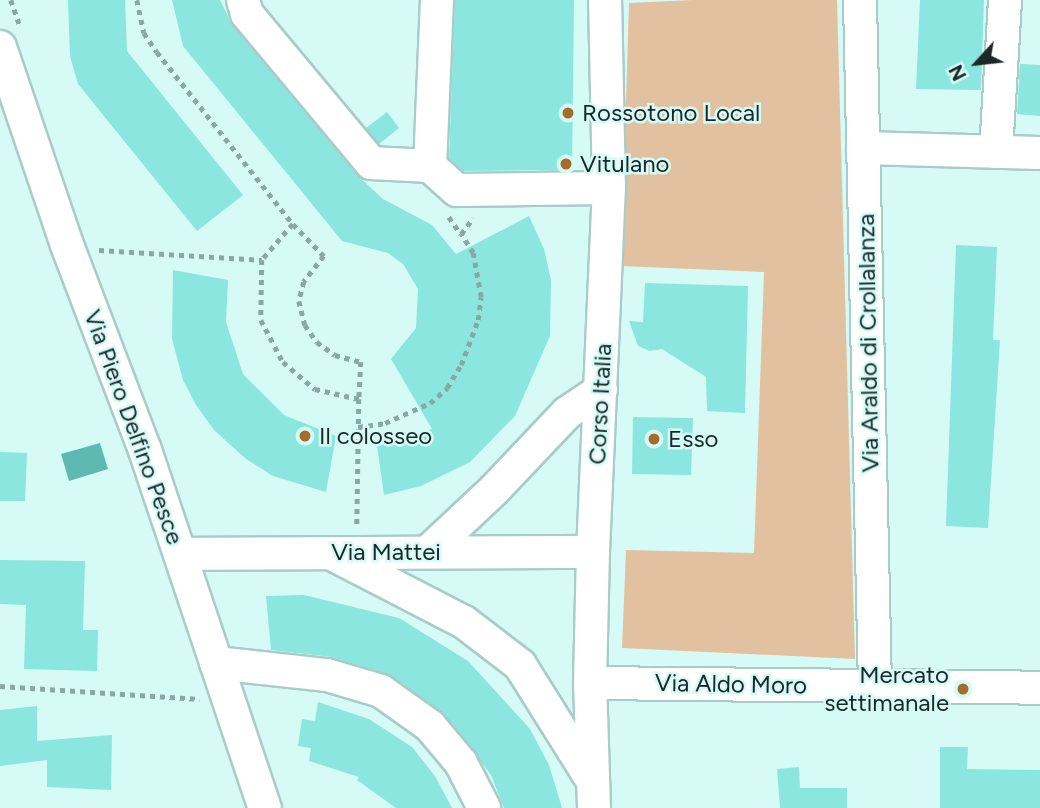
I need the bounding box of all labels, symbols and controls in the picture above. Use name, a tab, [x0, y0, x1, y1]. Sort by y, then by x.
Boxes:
north arrow	[942, 28, 1012, 98]
text: N	[944, 61, 971, 85]
place label: Rossotono Local	[582, 99, 760, 127]
marker: Rossotono Local	[560, 105, 576, 121]
place label: Vitulano	[580, 150, 669, 178]
marker: Vitulano	[558, 156, 574, 172]
street label: Via Araldo di Crollalanza	[851, 213, 885, 473]
street label: Via Piero Delfino Pesce	[78, 306, 190, 548]
street label: Corso Italia	[582, 343, 618, 465]
place label: Il colosseo	[319, 422, 432, 450]
place label: Esso	[668, 425, 718, 453]
marker: Il colosseo	[297, 428, 313, 444]
marker: Esso	[646, 431, 662, 447]
street label: Via Mattei	[331, 538, 441, 566]
place label: Mercato settimanale	[824, 661, 949, 717]
street label: Via Aldo Moro	[655, 668, 807, 700]
marker: Mercato settimanale	[955, 681, 971, 697]

